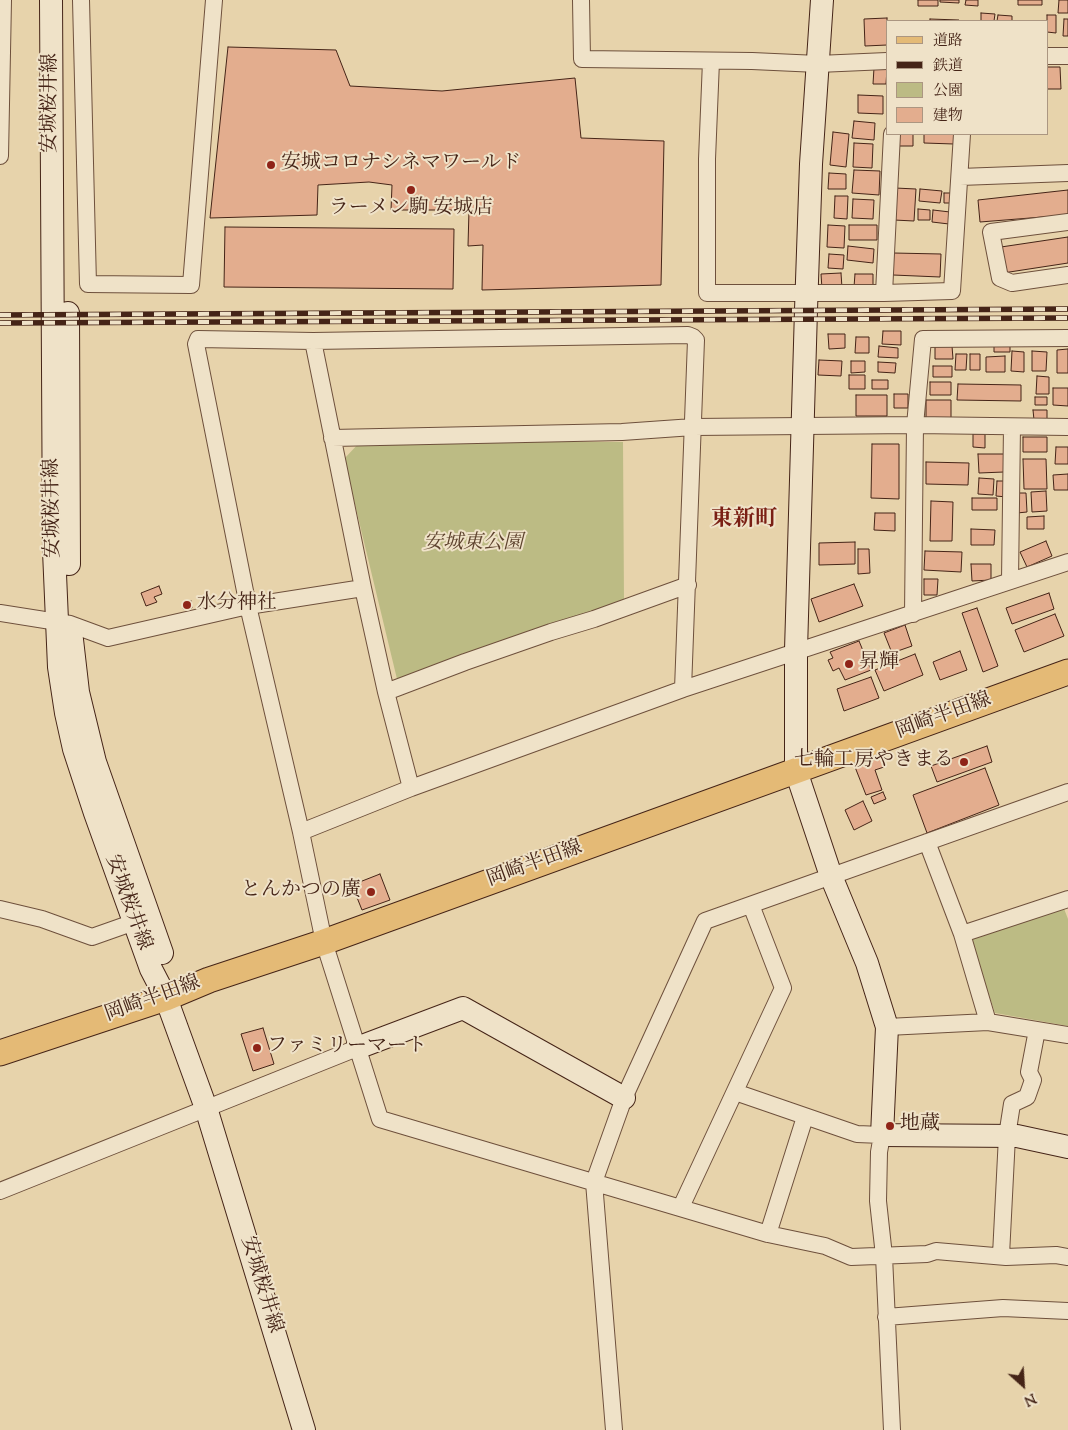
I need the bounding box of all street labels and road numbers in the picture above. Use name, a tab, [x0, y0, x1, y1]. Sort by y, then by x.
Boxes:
street label: 安城桜井線	[40, 53, 64, 153]
street label: 安城桜井線	[41, 458, 67, 558]
street label: 岡崎半田線	[893, 689, 995, 745]
street label: 岡崎半田線	[484, 837, 586, 893]
street label: 安城桜井線	[99, 852, 155, 954]
street label: 岡崎半田線	[102, 972, 204, 1028]
street label: 安城桜井線	[234, 1234, 286, 1336]

